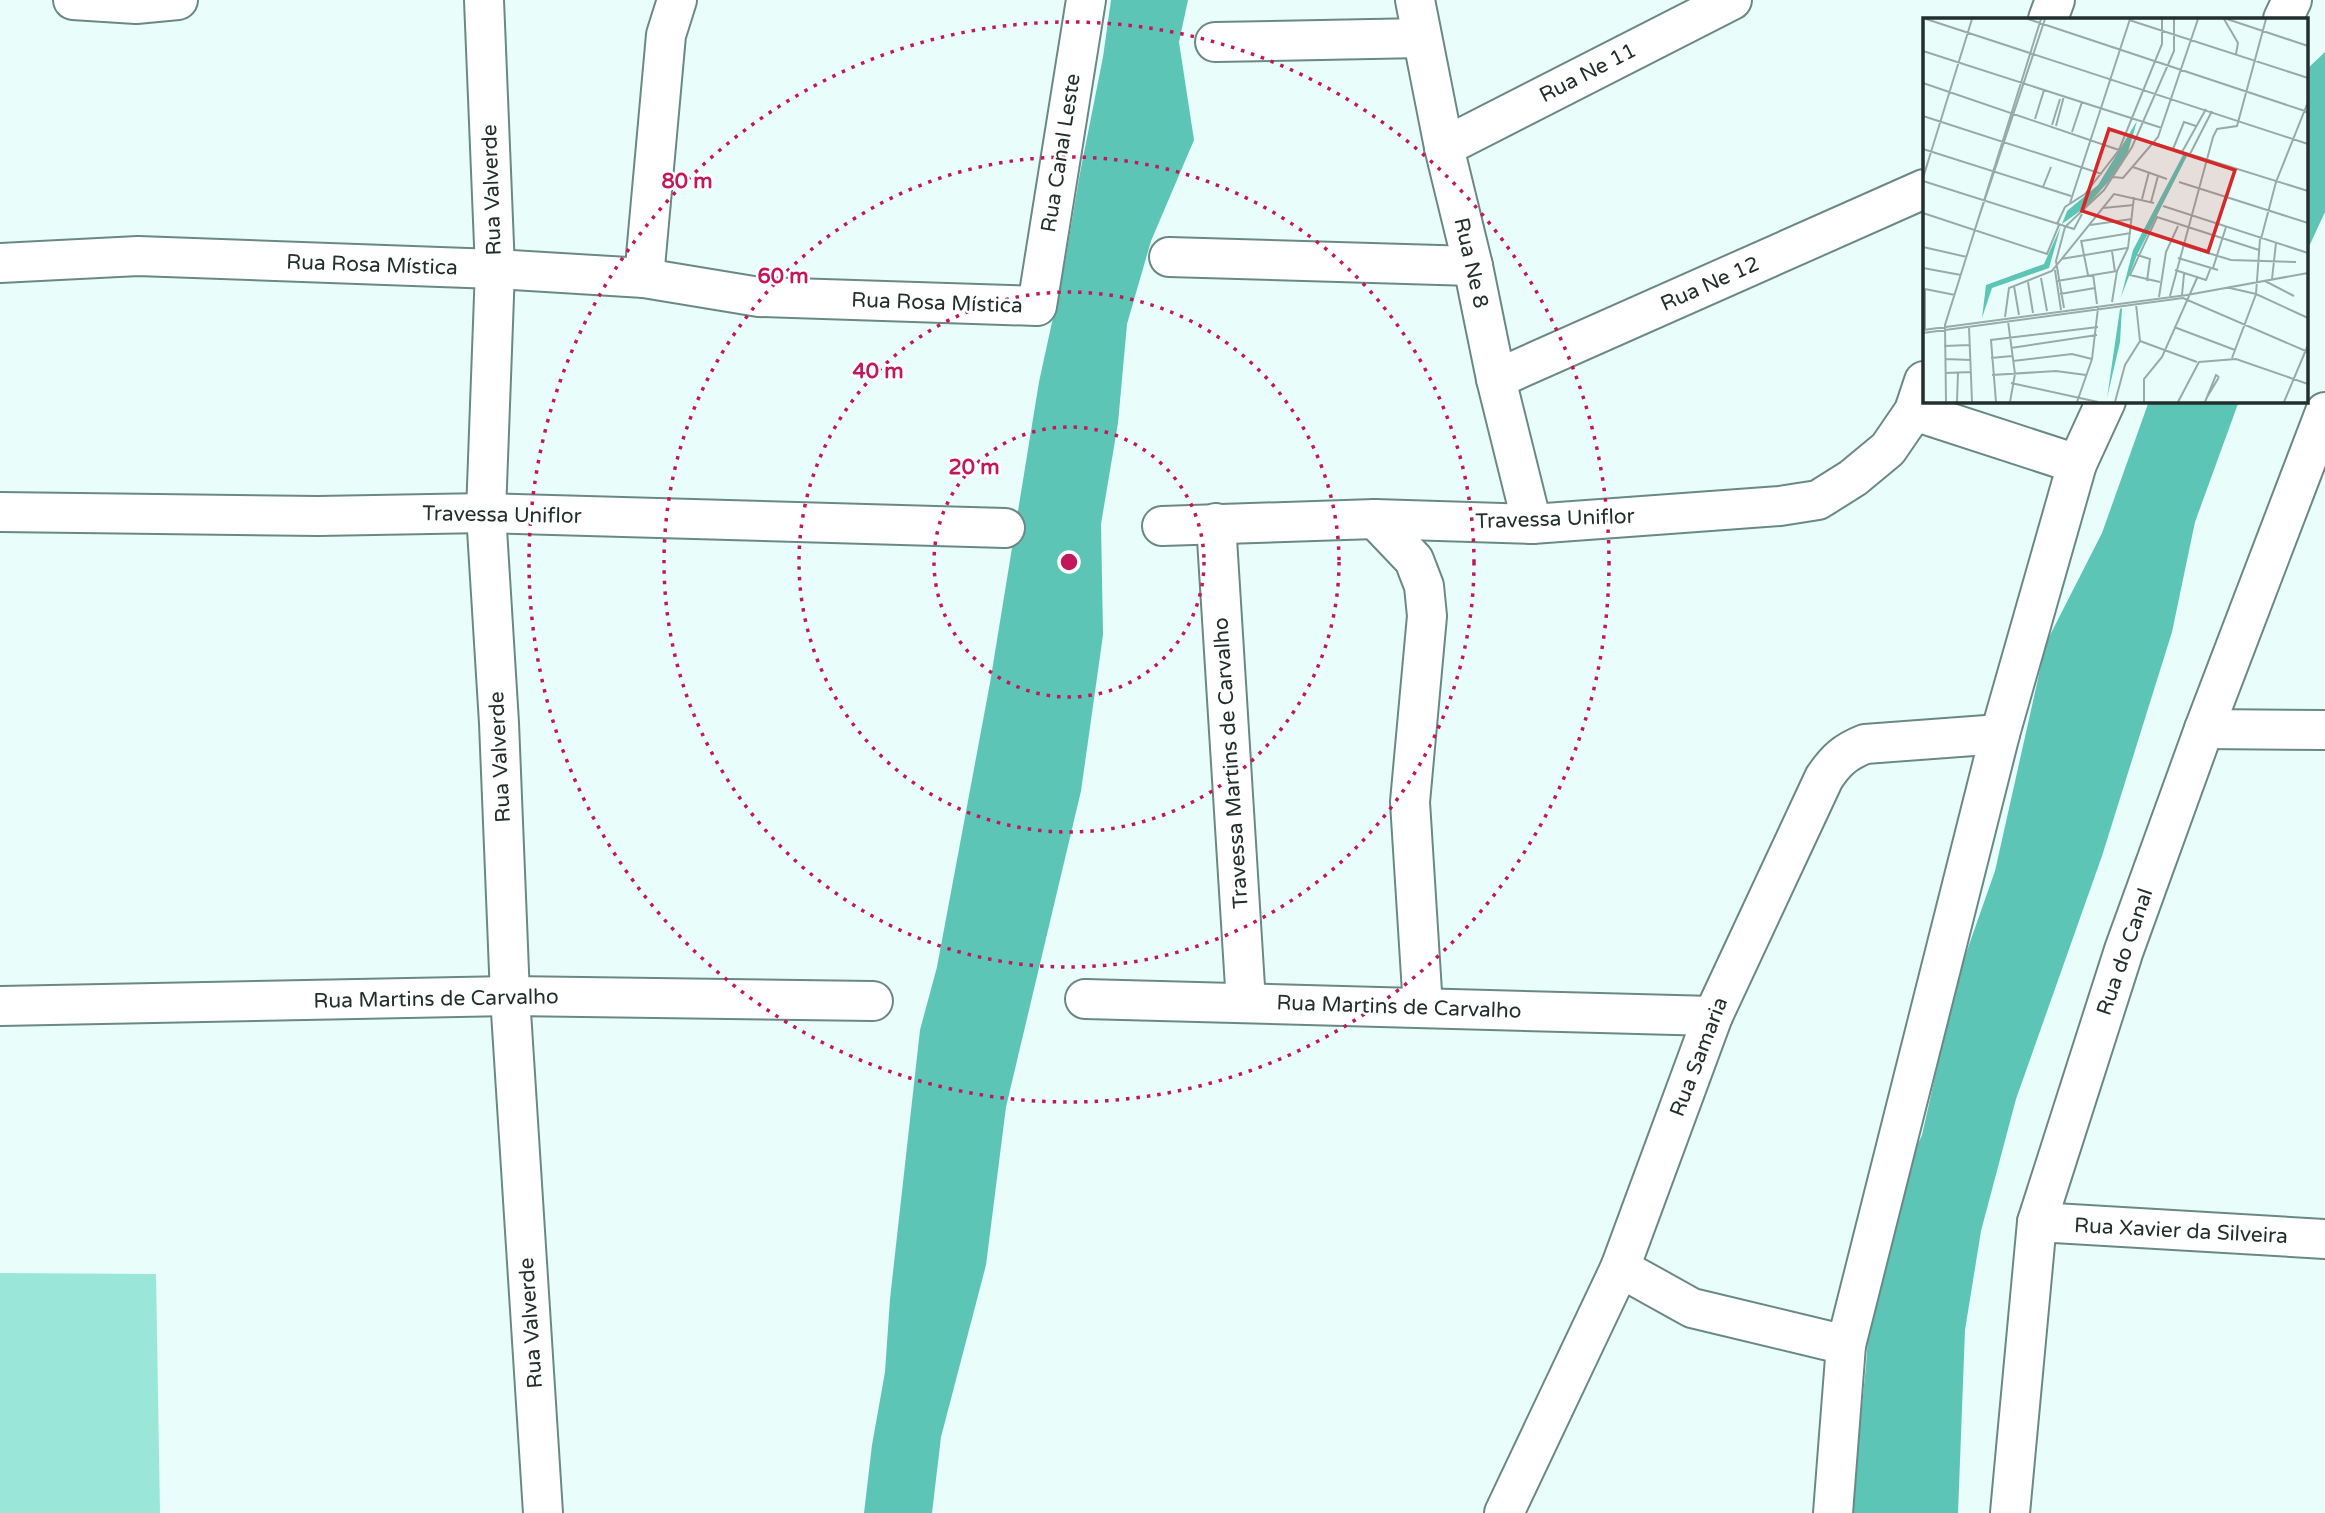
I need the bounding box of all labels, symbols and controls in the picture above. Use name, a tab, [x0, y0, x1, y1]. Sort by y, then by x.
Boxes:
inset map	[1923, 18, 2308, 402]
street label: Rua Ne 11	[1535, 38, 1641, 108]
street label: Rua Canal Leste	[1036, 72, 1086, 234]
street label: Rua Valverde	[477, 124, 507, 256]
text: 80 m	[661, 169, 713, 194]
street label: Rua Ne 8	[1448, 215, 1494, 311]
street label: Rua Rosa Mística	[286, 250, 458, 280]
street label: Rua Ne 12	[1657, 251, 1763, 317]
text: 60 m	[757, 264, 809, 289]
street label: Rua Rosa Mística	[851, 288, 1023, 318]
text: 40 m	[852, 359, 904, 384]
text: 20 m	[948, 455, 1000, 480]
street label: Travessa Uniflor	[422, 501, 582, 529]
street label: Travessa Uniflor	[1475, 504, 1635, 534]
centre of rings	[1057, 550, 1081, 574]
street label: Travessa Martins de Carvalho	[1208, 617, 1254, 909]
street label: Rua Valverde	[484, 691, 516, 823]
street label: Rua do Canal	[2092, 885, 2158, 1019]
street label: Rua Martins de Carvalho	[313, 984, 559, 1014]
street label: Rua Martins de Carvalho	[1276, 990, 1522, 1024]
street label: Rua Samaria	[1665, 994, 1733, 1120]
street label: Rua Xavier da Silveira	[2074, 1213, 2288, 1249]
street label: Rua Valverde	[514, 1257, 548, 1389]

